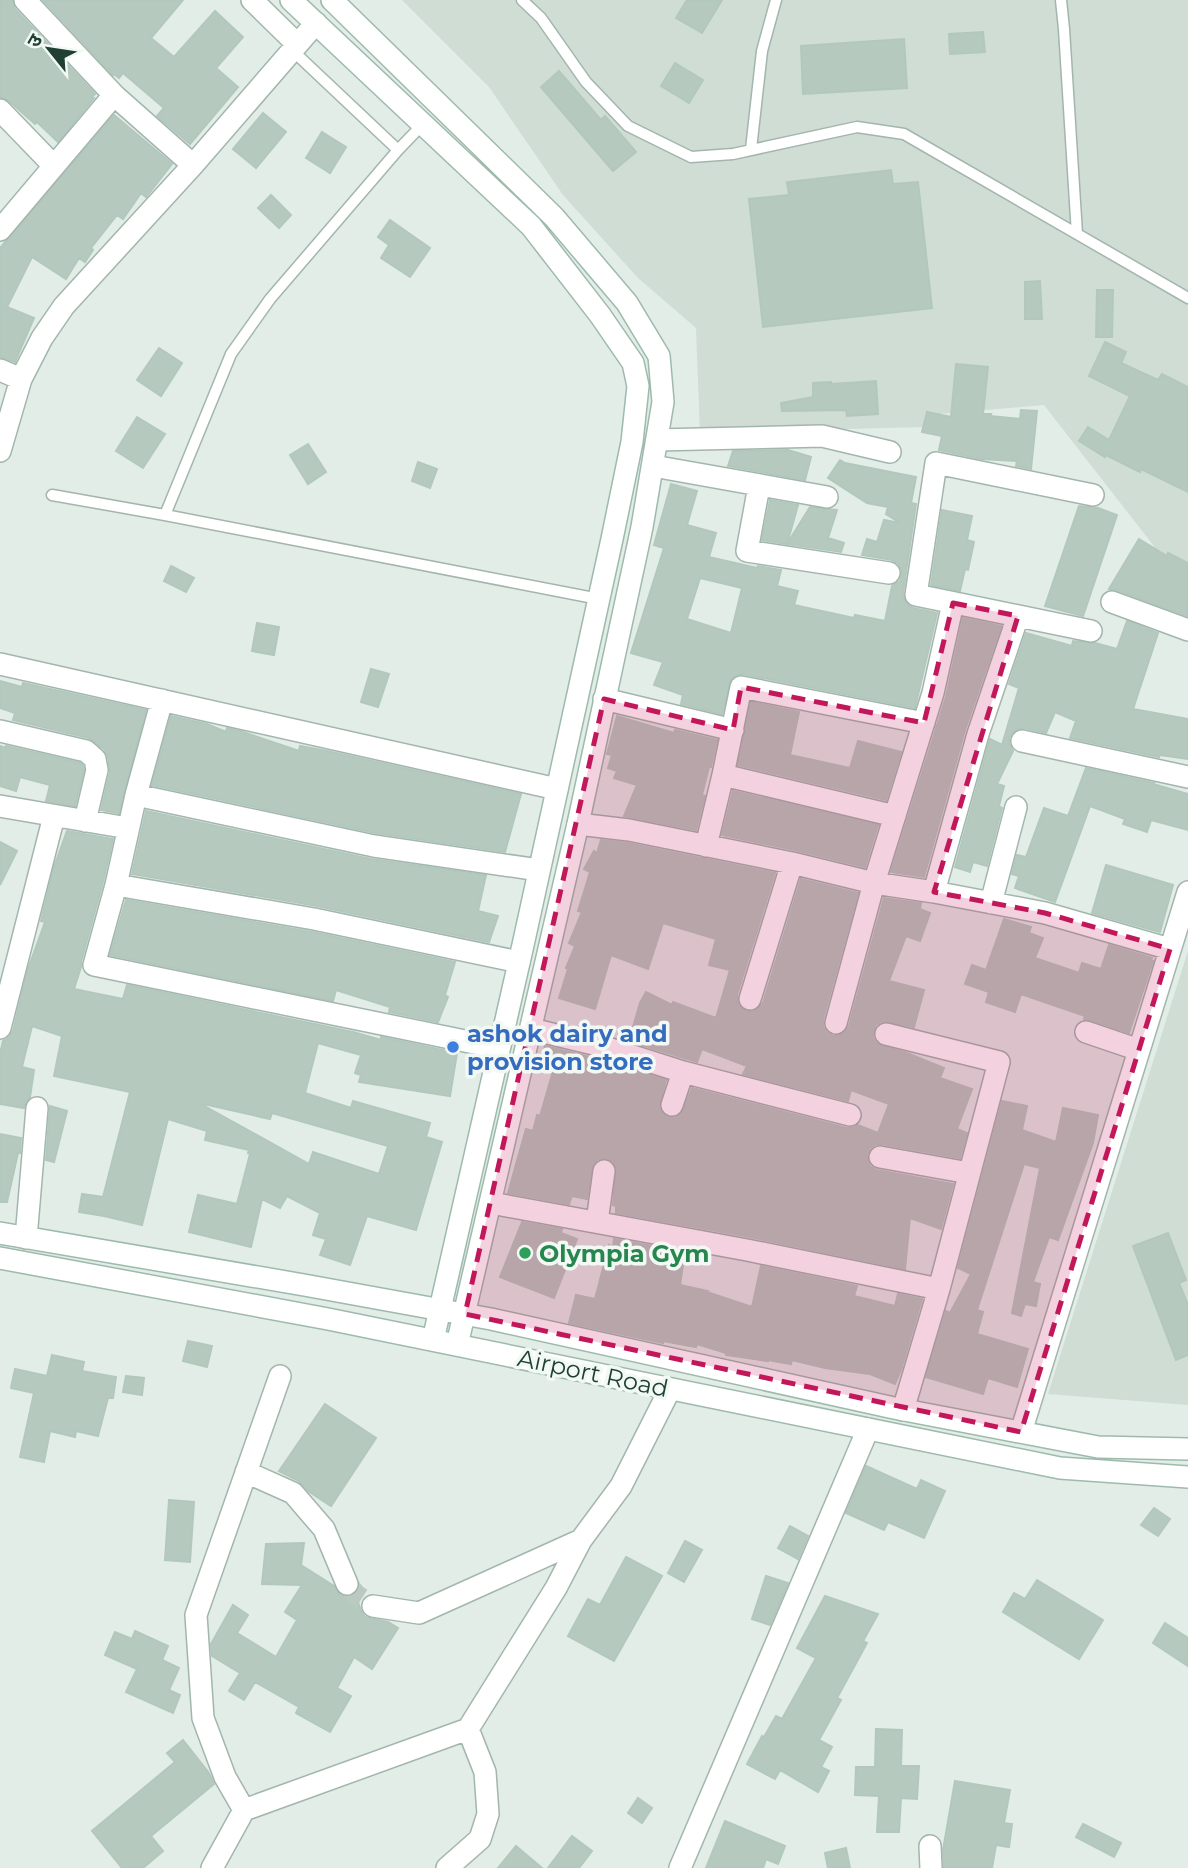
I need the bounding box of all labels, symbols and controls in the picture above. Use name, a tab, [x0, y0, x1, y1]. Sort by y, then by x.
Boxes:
north arrow	[14, 14, 84, 84]
text: उ	[22, 29, 48, 51]
place label: ashok dairy and provision store	[467, 1019, 668, 1076]
marker: ashok dairy and provision store	[445, 1039, 461, 1055]
place label: Olympia Gym	[539, 1239, 709, 1268]
marker: Olympia Gym	[517, 1245, 533, 1261]
street label: Airport Road	[515, 1343, 671, 1403]

